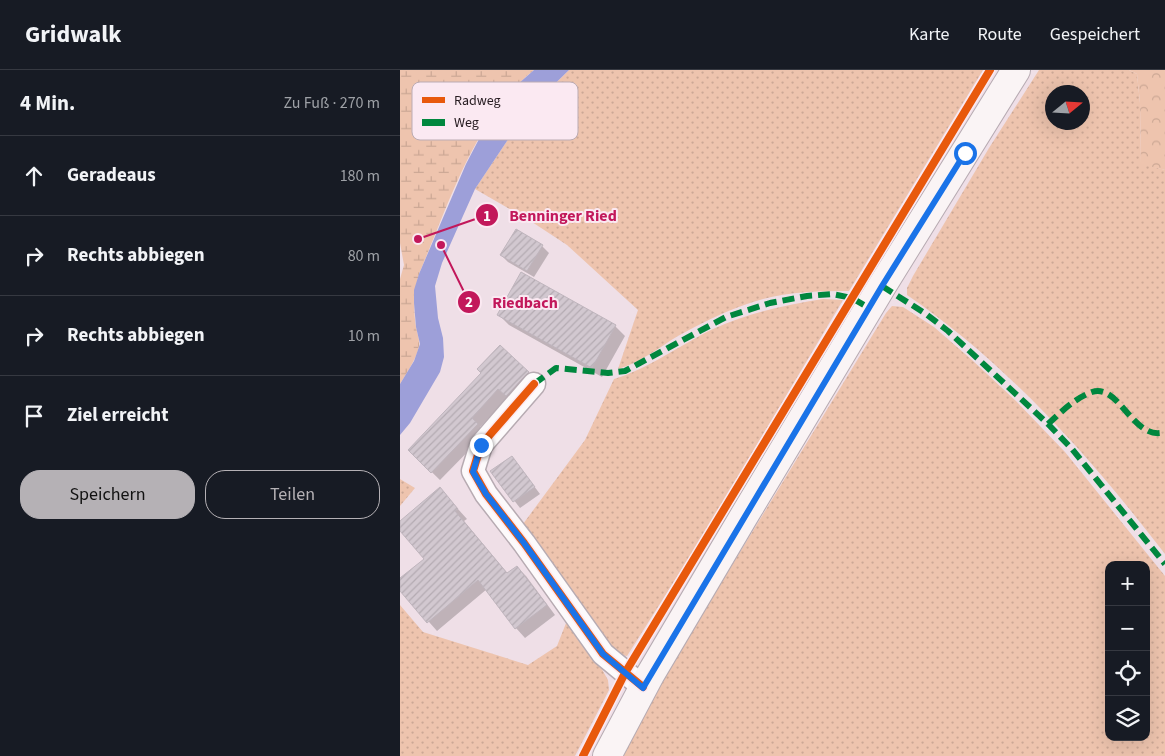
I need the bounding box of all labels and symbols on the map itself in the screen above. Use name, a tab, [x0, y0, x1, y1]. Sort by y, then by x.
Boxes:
legend	[412, 82, 578, 140]
north arrow	[1045, 85, 1090, 130]
text: Radweg	[454, 91, 501, 111]
text: Weg	[454, 113, 479, 133]
route start	[954, 142, 977, 165]
callout: Benninger Ried	[474, 200, 627, 231]
text: Benninger Ried	[509, 205, 617, 227]
text: 1	[483, 206, 491, 227]
callout: Riedbach	[457, 287, 568, 318]
text: 2	[465, 292, 473, 313]
text: Riedbach	[492, 292, 558, 314]
route end	[470, 434, 493, 457]

